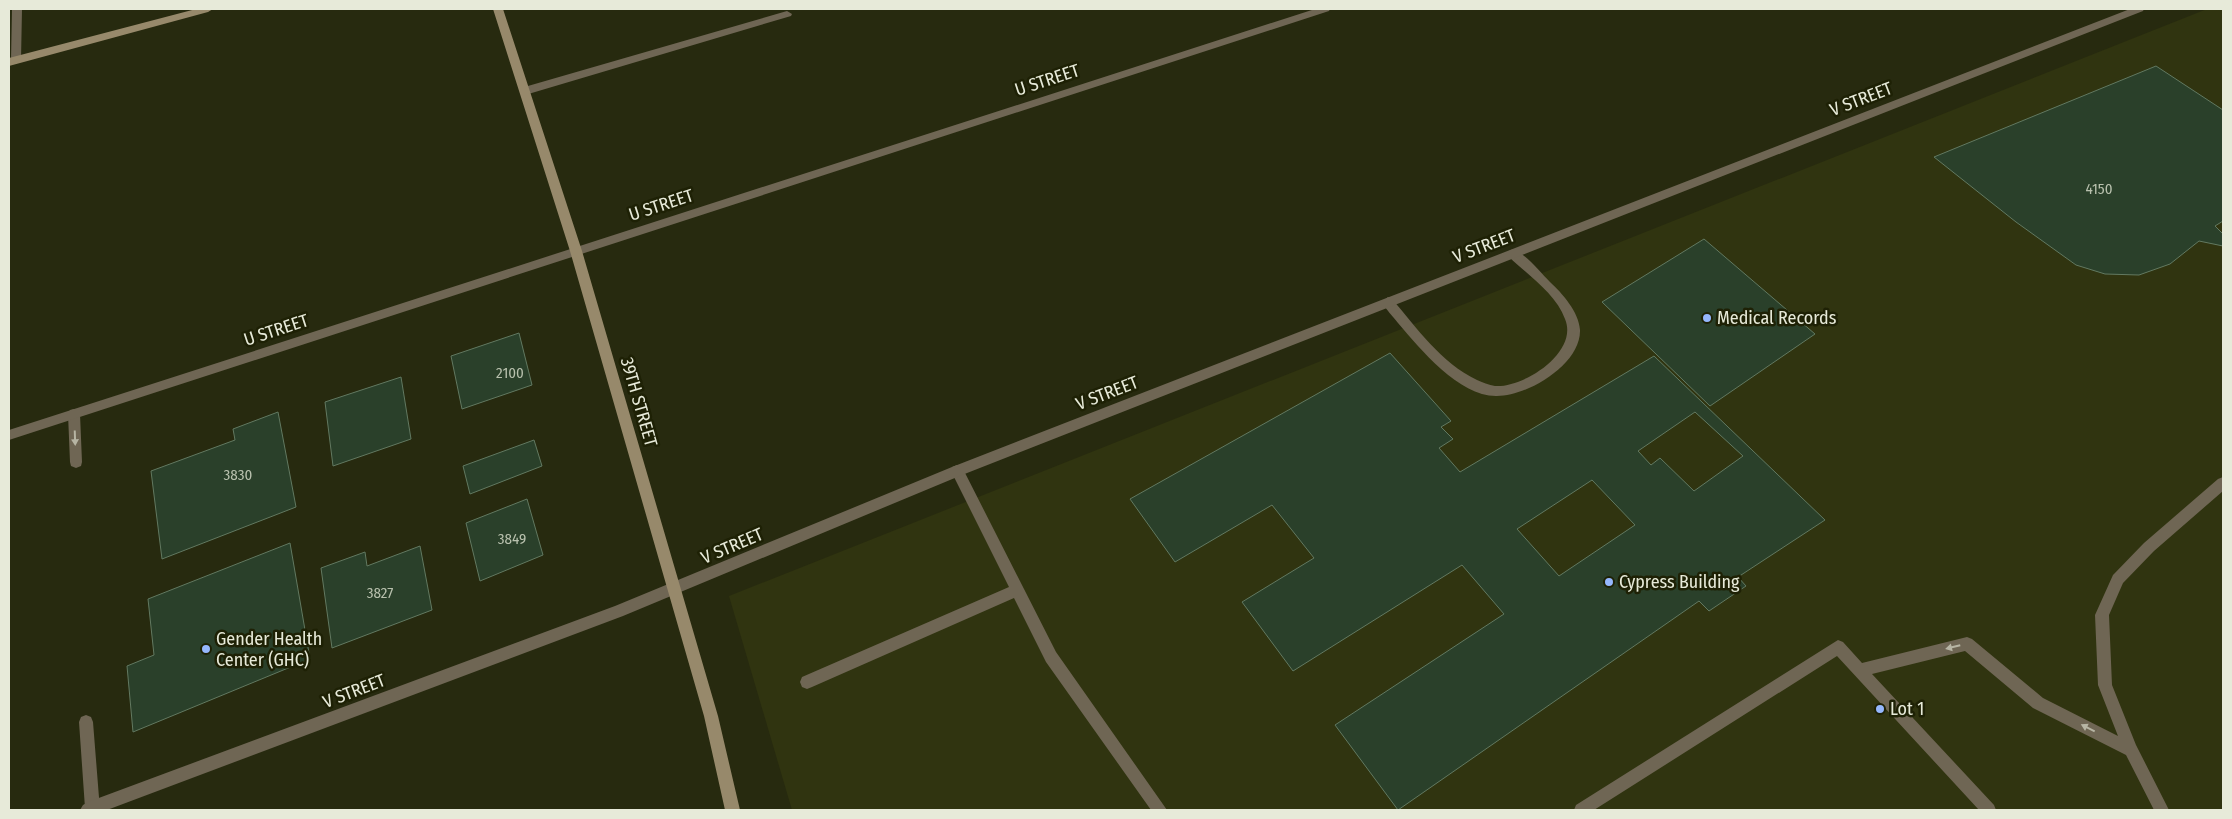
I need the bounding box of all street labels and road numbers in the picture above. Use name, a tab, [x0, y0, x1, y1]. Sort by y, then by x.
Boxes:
street label: U STREET	[1012, 59, 1083, 101]
street label: V STREET	[1827, 77, 1896, 121]
street label: U STREET	[626, 184, 697, 226]
street label: V STREET	[1450, 224, 1519, 268]
street label: U STREET	[241, 309, 312, 351]
street label: 39TH STREET	[616, 355, 662, 450]
street label: V STREET	[1073, 371, 1142, 415]
street label: V STREET	[698, 523, 767, 569]
street label: V STREET	[320, 669, 389, 713]

